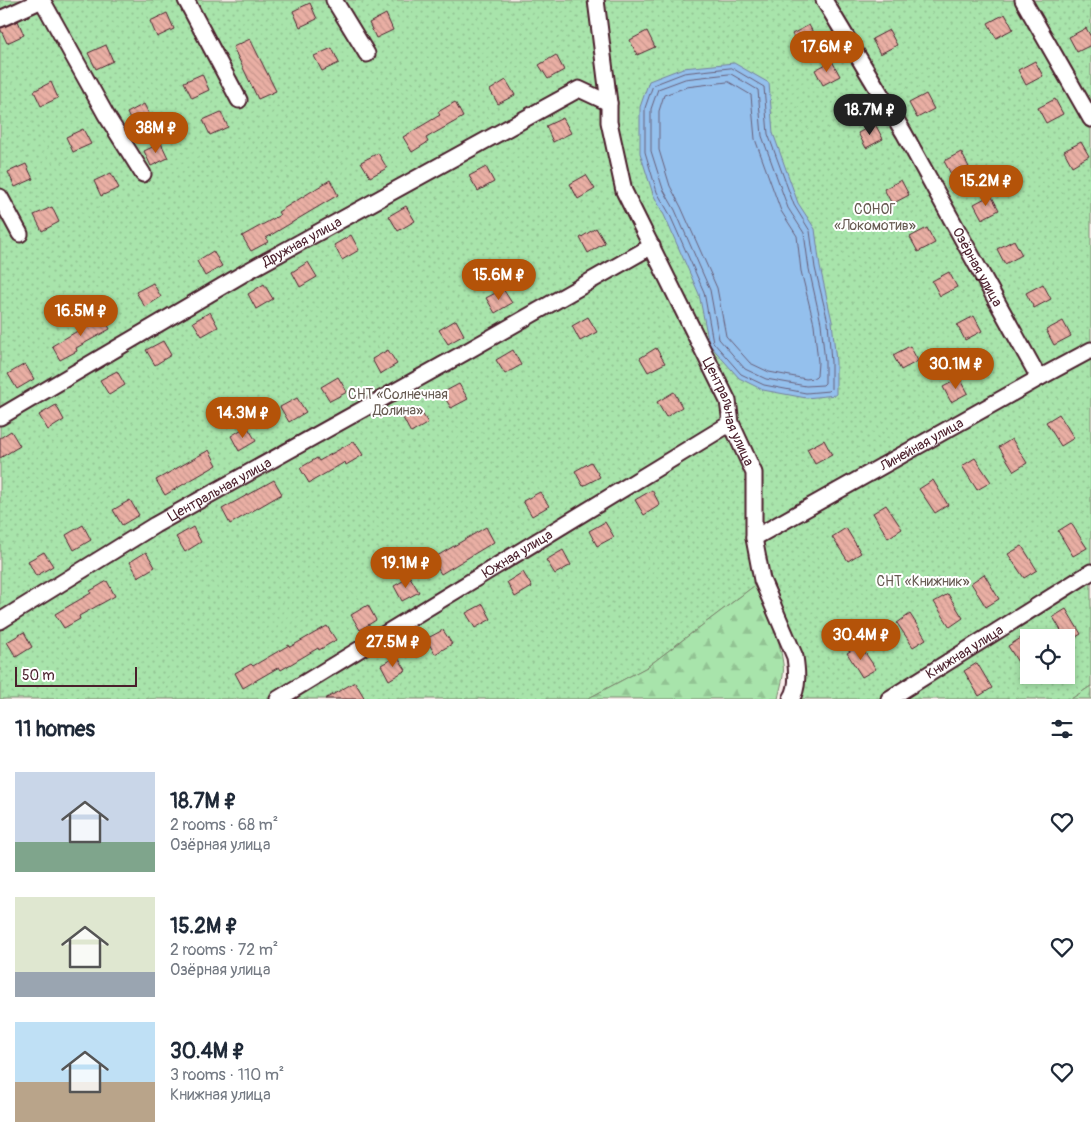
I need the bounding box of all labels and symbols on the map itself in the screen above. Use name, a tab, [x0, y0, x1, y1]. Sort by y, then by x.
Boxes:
pin: 17.6M ₽	[781, 30, 873, 73]
pin: 18.7M ₽	[824, 94, 916, 136]
pin: 38M ₽	[121, 112, 191, 154]
pin: 15.2M ₽	[940, 164, 1032, 207]
park label: СОНОГ «Локомотив»	[834, 201, 916, 234]
street label: Дружная улица	[258, 213, 344, 271]
street label: Озёрная улица	[949, 224, 1006, 309]
pin: 15.6M ₽	[453, 258, 545, 301]
pin: 16.5M ₽	[35, 294, 127, 337]
pin: 30.1M ₽	[910, 348, 1002, 390]
street label: Центральная улица	[699, 354, 758, 468]
park label: СНТ «Солнечная Долина»	[348, 386, 448, 419]
pin: 14.3M ₽	[197, 396, 289, 439]
street label: Линейная улица	[876, 414, 966, 475]
street label: Центральная улица	[165, 454, 274, 525]
street label: Южная улица	[479, 525, 555, 581]
pin: 19.1M ₽	[360, 546, 452, 589]
park label: СНТ «Книжник»	[876, 573, 970, 590]
pin: 30.4M ₽	[815, 618, 907, 661]
street label: Книжная улица	[922, 621, 1006, 682]
pin: 27.5M ₽	[347, 626, 439, 668]
scale bar	[15, 664, 138, 687]

